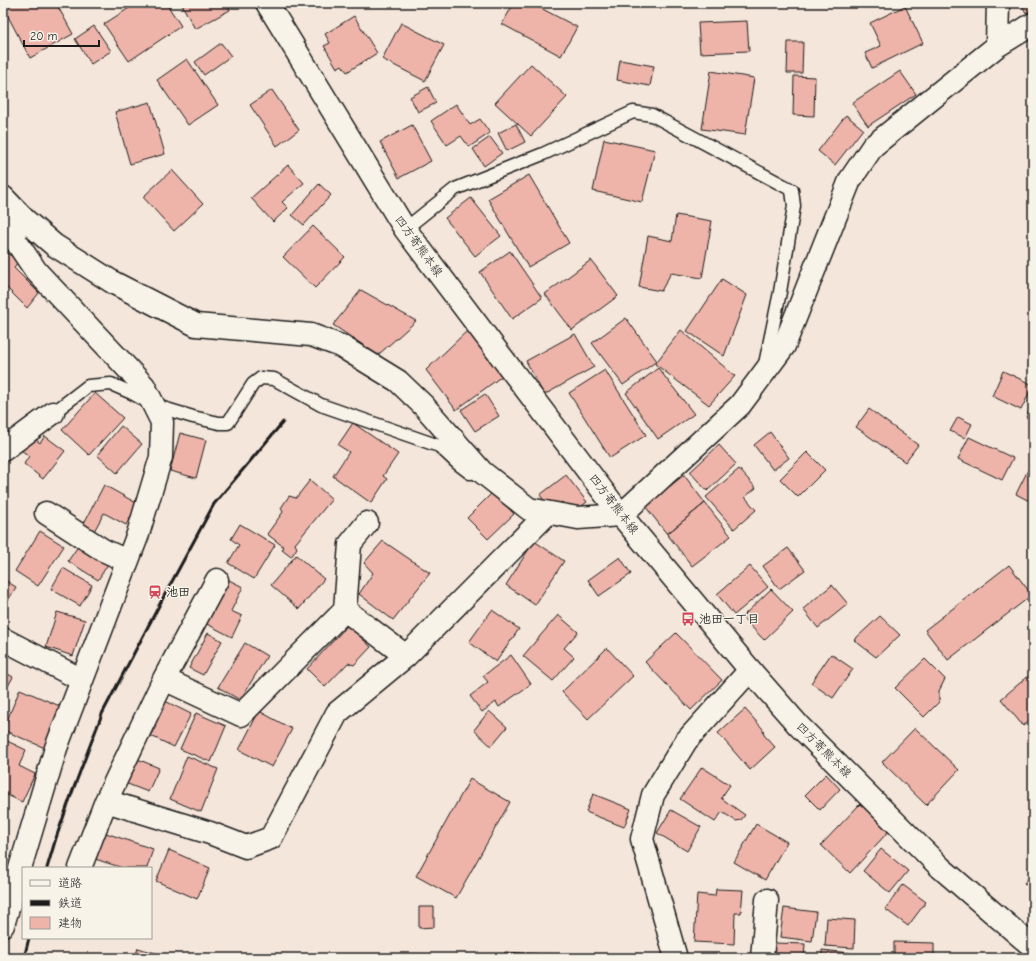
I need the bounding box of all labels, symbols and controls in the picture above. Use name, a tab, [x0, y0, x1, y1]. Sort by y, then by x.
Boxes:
scale bar	[24, 22, 99, 48]
text: 20 m	[30, 29, 58, 43]
street label: 四方寄熊本線	[392, 213, 446, 279]
street label: 四方寄熊本線	[586, 471, 642, 537]
station icon: 池田	[147, 584, 163, 600]
place label: 池田	[166, 585, 190, 599]
bus stop icon: 池田一丁目	[680, 611, 696, 627]
place label: 池田一丁目	[699, 612, 759, 626]
street label: 四方寄熊本線	[794, 720, 854, 780]
legend	[22, 867, 152, 939]
text: 道路	[58, 876, 82, 890]
text: 鉄道	[58, 896, 82, 910]
text: 建物	[58, 916, 82, 930]

